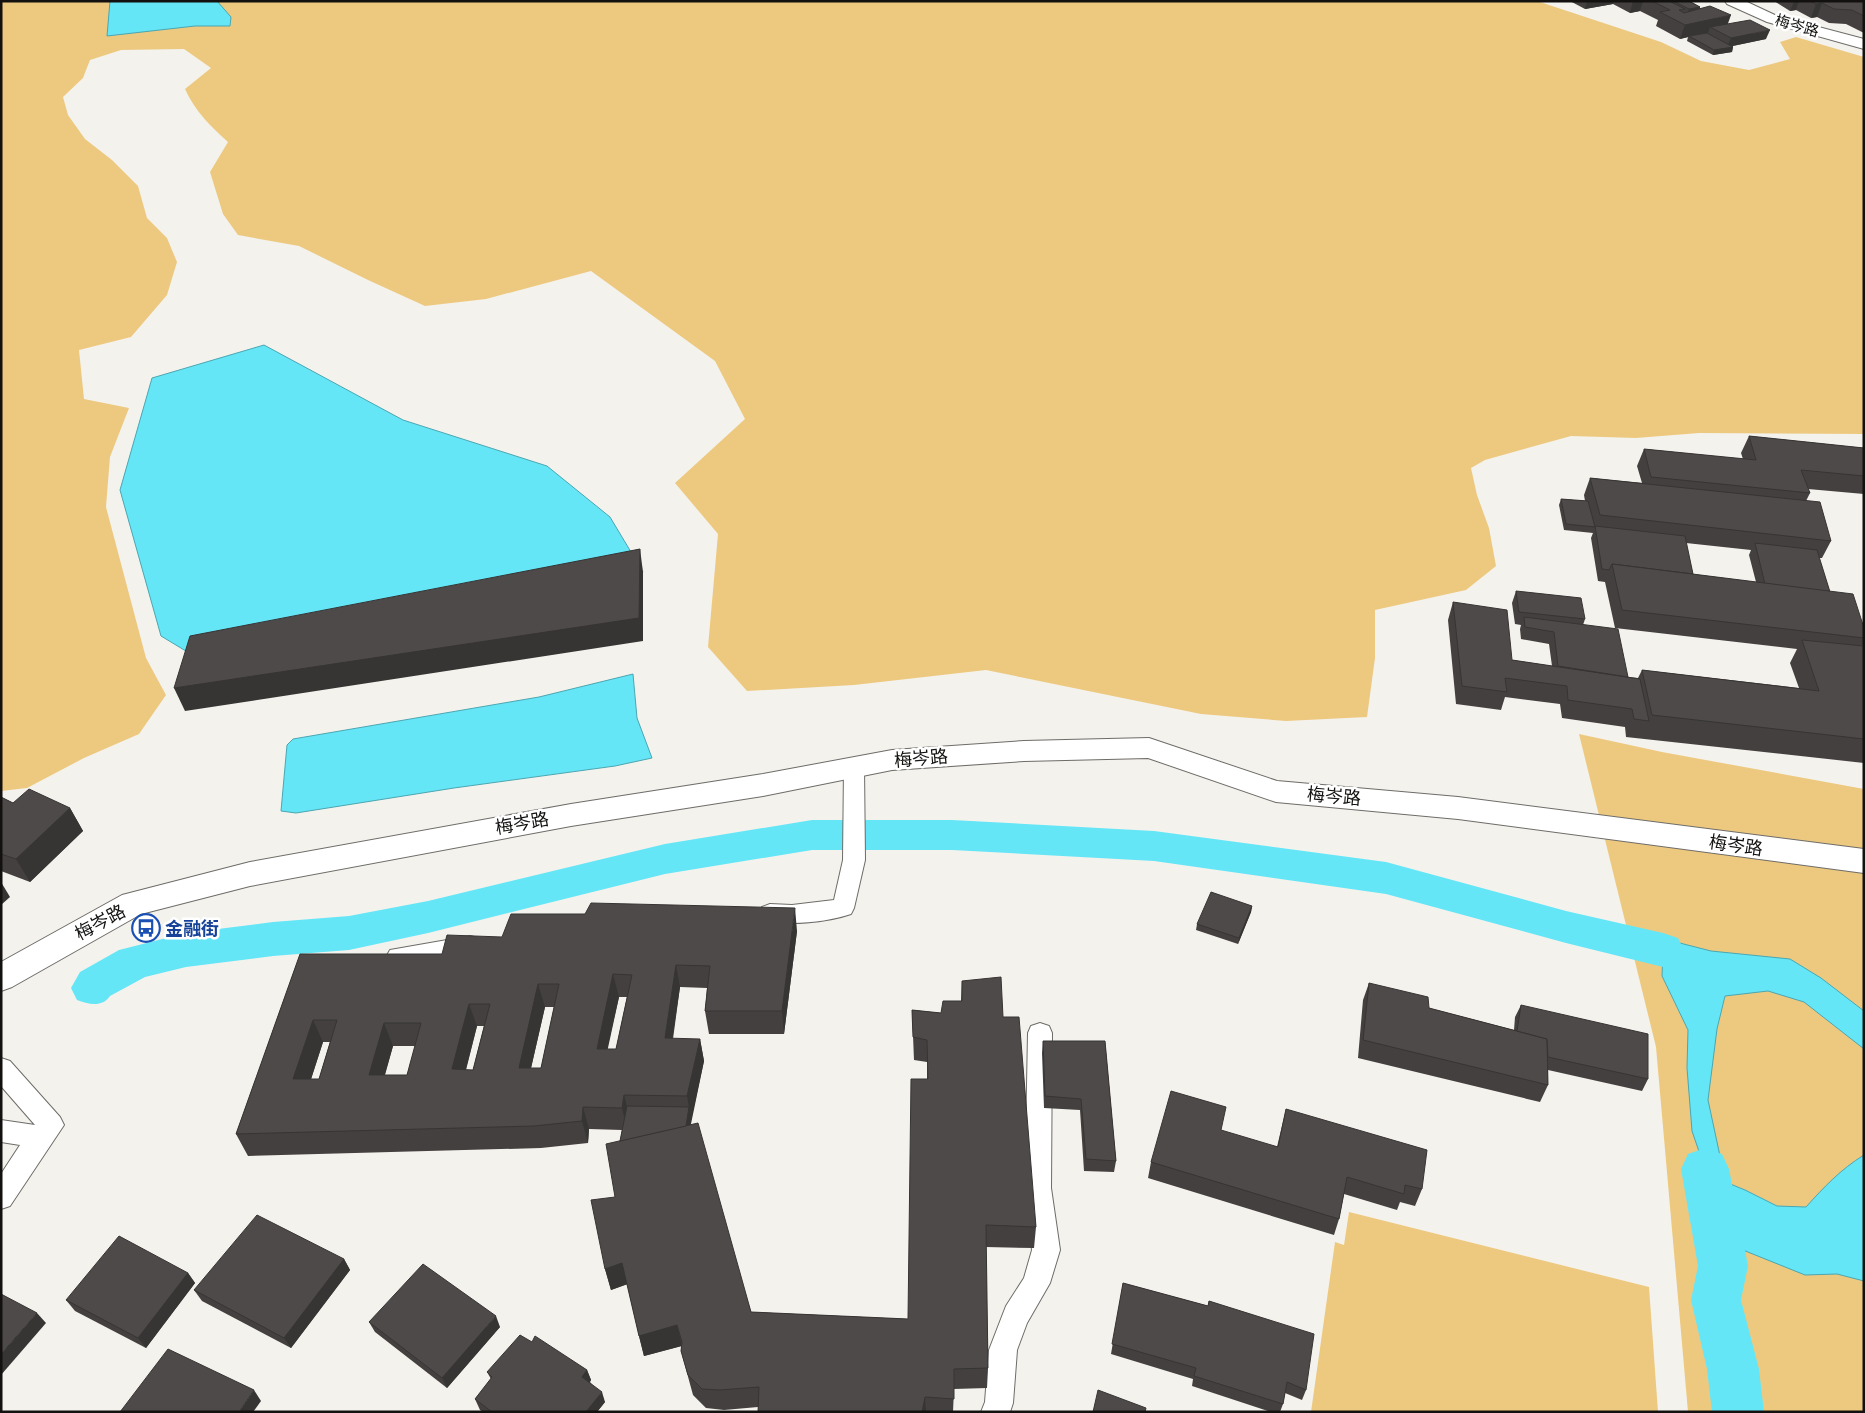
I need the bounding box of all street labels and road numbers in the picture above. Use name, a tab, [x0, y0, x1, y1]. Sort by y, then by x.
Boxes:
street label: 梅岑路	[1773, 11, 1821, 41]
street label: 梅岑路	[893, 745, 949, 771]
street label: 梅岑路	[1306, 783, 1362, 809]
street label: 梅岑路	[494, 808, 550, 838]
street label: 梅岑路	[1708, 831, 1764, 859]
street label: 梅岑路	[71, 900, 129, 944]

